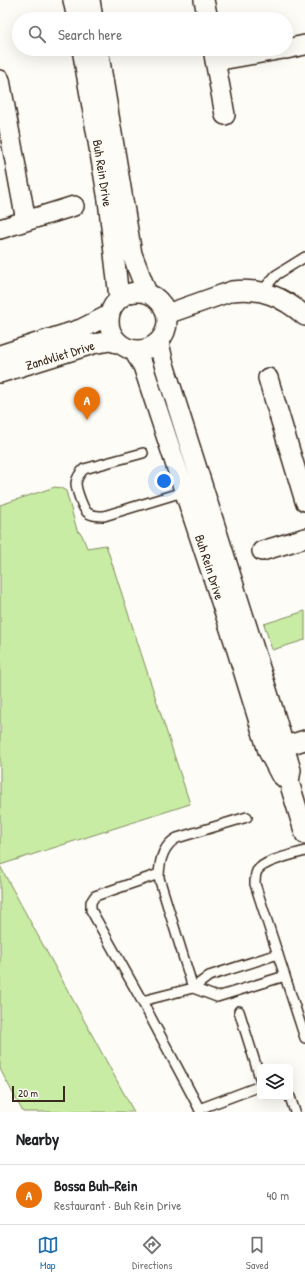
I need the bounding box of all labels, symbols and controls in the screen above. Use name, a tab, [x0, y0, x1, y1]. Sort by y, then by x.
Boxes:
search box	[12, 12, 293, 56]
icon: search	[26, 23, 48, 45]
text: Search here	[58, 24, 122, 45]
street label: Buh Rein Drive	[89, 138, 117, 208]
street label: Zandvliet Drive	[23, 336, 97, 374]
pin: A	[74, 387, 100, 420]
your location	[154, 471, 174, 491]
street label: Buh Rein Drive	[191, 532, 229, 602]
map controls	[257, 1064, 293, 1100]
button: layers	[257, 1064, 293, 1100]
scale bar	[12, 1084, 65, 1103]
text: 20 m	[18, 1086, 38, 1100]
text: Nearby	[16, 1127, 59, 1150]
text: Bossa Buh-Rein	[54, 1175, 137, 1196]
text: A	[26, 1186, 32, 1204]
text: 40 m	[266, 1186, 289, 1204]
text: Restaurant · Buh Rein Drive	[54, 1196, 181, 1214]
tab: Map	[37, 1234, 59, 1272]
tab: Directions	[132, 1234, 173, 1272]
tab: Saved	[246, 1234, 268, 1272]

